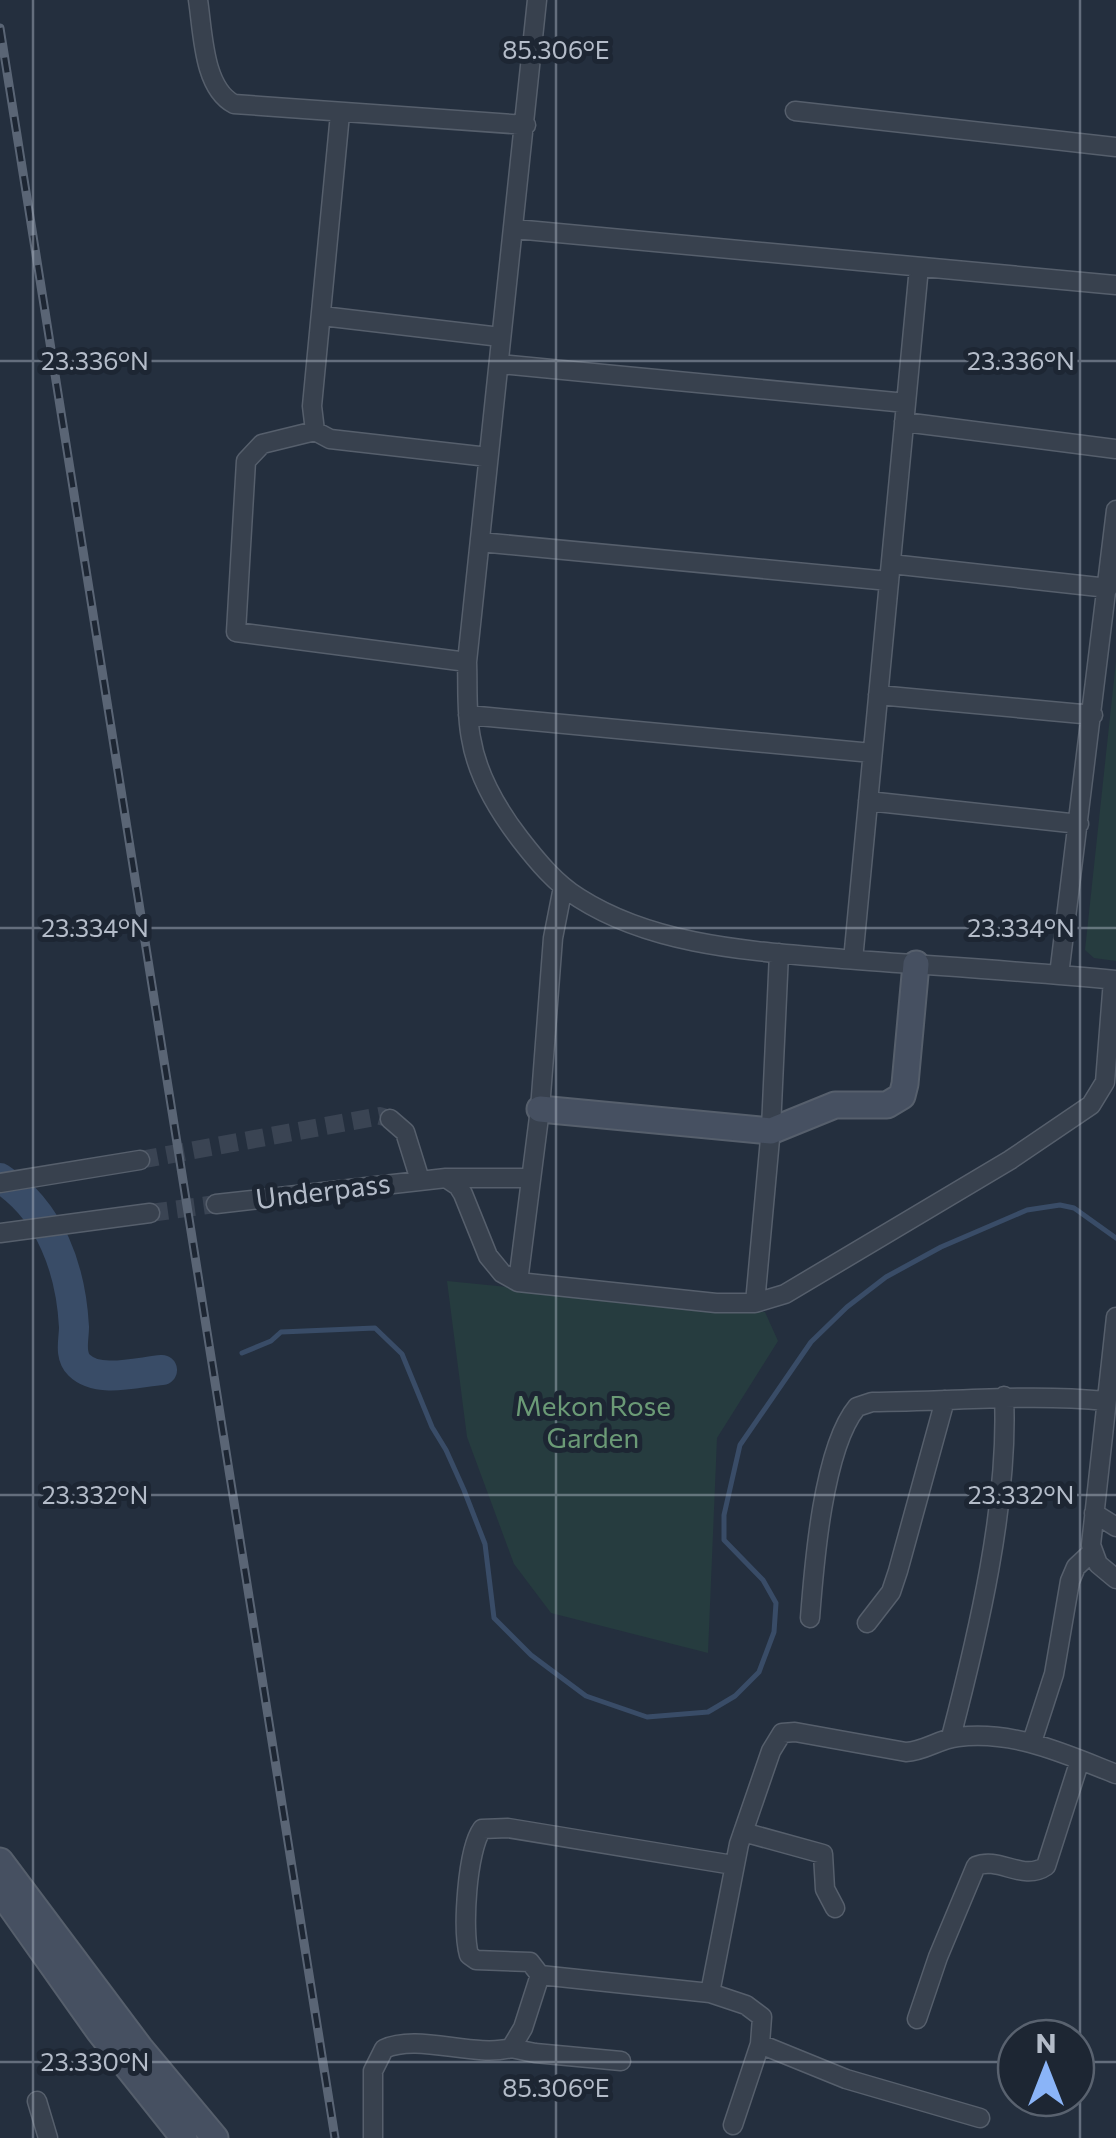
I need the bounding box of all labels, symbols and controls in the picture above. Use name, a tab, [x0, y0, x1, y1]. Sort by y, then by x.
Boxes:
text: 85.306°E	[502, 34, 610, 64]
text: 23.336°N	[41, 345, 149, 375]
text: 23.336°N	[967, 345, 1075, 375]
text: 23.334°N	[41, 912, 149, 942]
text: 23.334°N	[967, 912, 1075, 942]
street label: Underpass	[254, 1165, 392, 1215]
park label: Mekon Rose Garden	[515, 1388, 671, 1454]
text: 23.332°N	[42, 1479, 148, 1509]
text: 23.332°N	[968, 1479, 1074, 1509]
north arrow	[996, 2018, 1096, 2118]
text: N	[1036, 2025, 1057, 2059]
text: 23.330°N	[41, 2046, 149, 2076]
text: 85.306°E	[502, 2072, 610, 2102]

